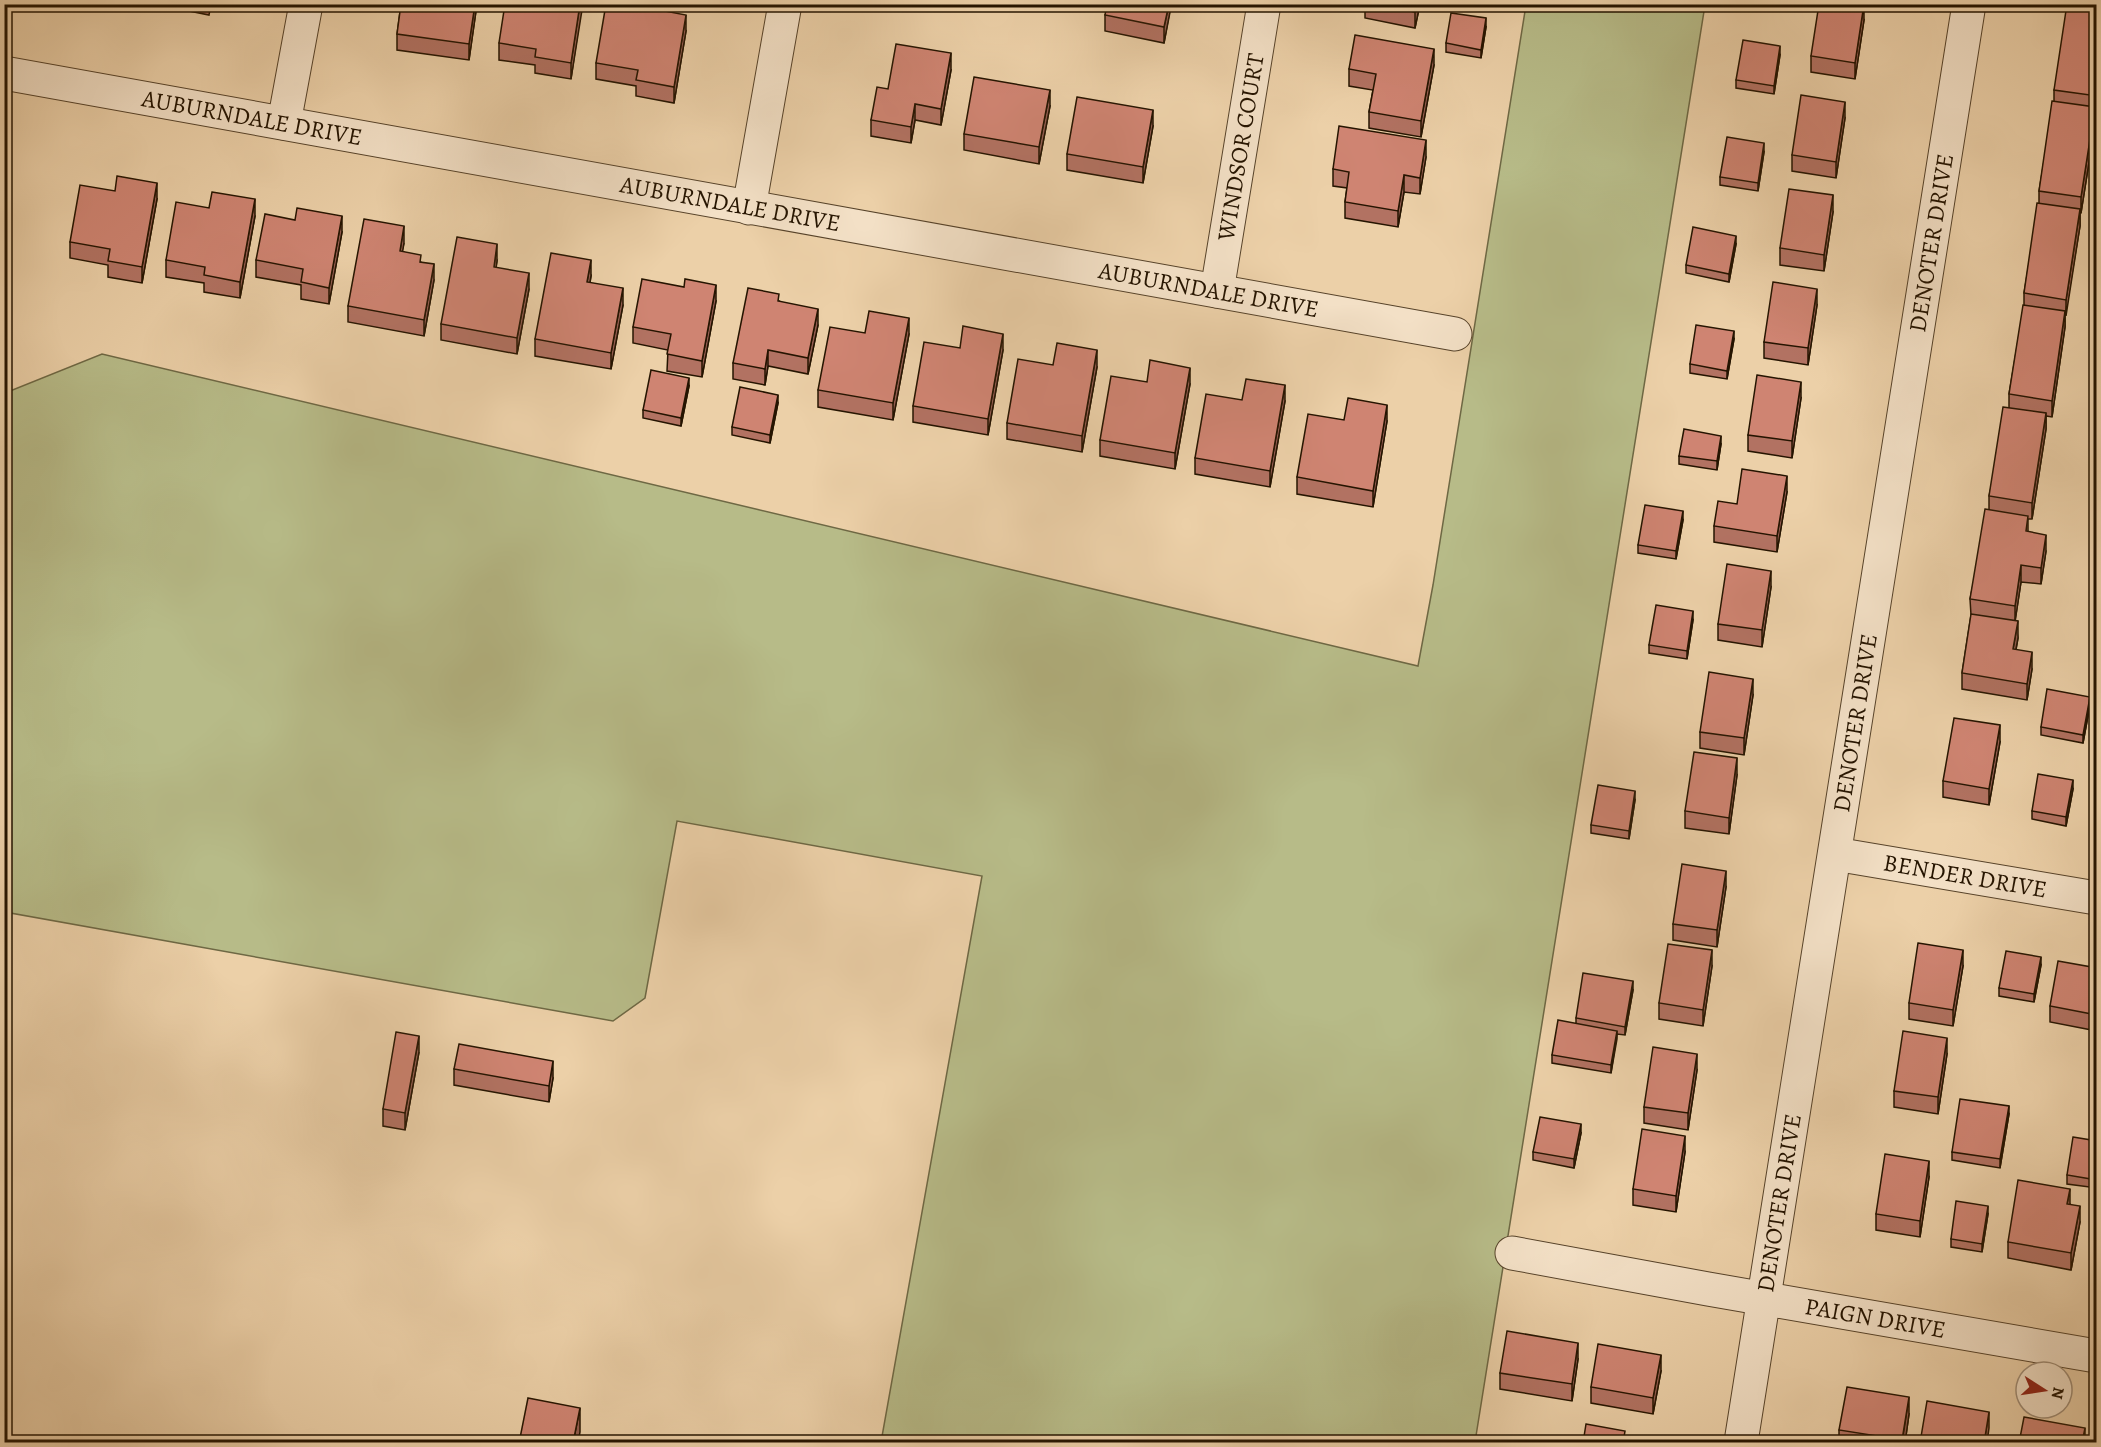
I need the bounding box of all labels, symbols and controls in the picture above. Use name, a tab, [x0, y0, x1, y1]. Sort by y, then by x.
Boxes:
street label: WINDSOR COURT	[1209, 51, 1272, 244]
street label: AUBURNDALE DRIVE	[138, 82, 365, 153]
street label: DENOTER DRIVE	[1901, 151, 1961, 335]
street label: AUBURNDALE DRIVE	[617, 168, 843, 239]
street label: AUBURNDALE DRIVE	[1095, 254, 1321, 325]
street label: DENOTER DRIVE	[1825, 631, 1885, 815]
street label: BENDER DRIVE	[1881, 846, 2049, 905]
street label: DENOTER DRIVE	[1749, 1111, 1809, 1295]
street label: PAIGN DRIVE	[1802, 1290, 1948, 1346]
north arrow	[2014, 1360, 2074, 1420]
text: N	[2046, 1385, 2070, 1401]

